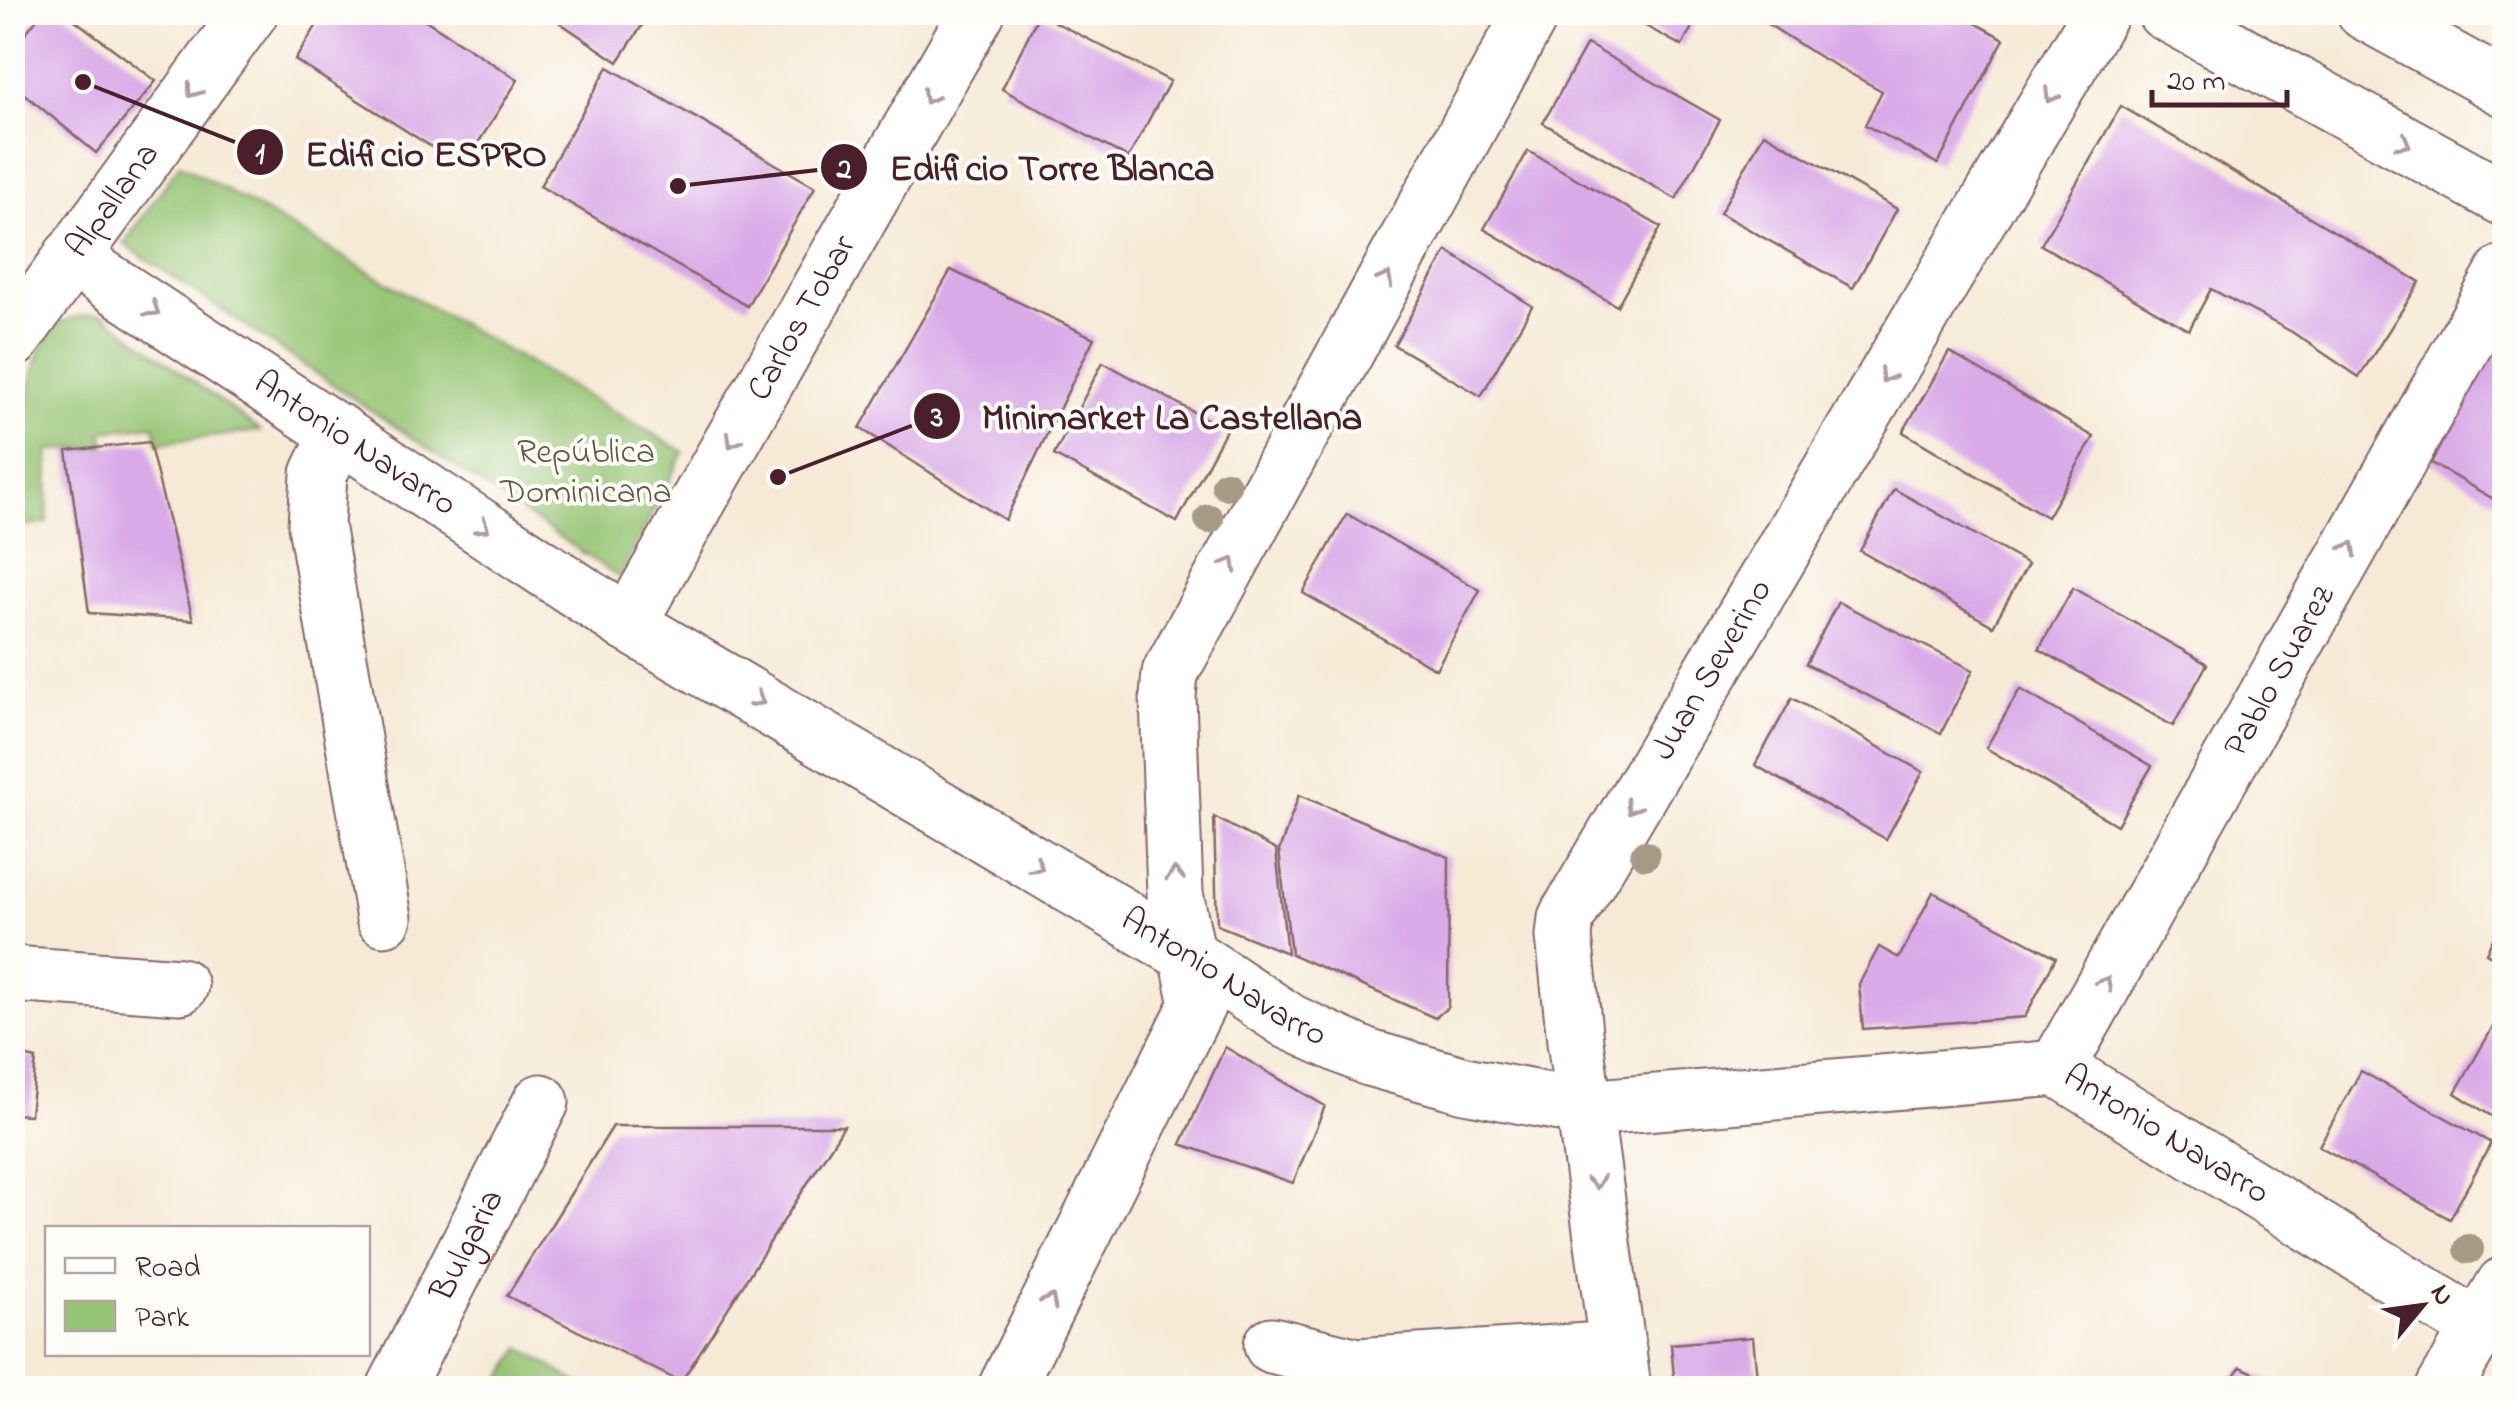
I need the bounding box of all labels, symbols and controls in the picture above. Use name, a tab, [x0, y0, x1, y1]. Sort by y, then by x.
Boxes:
scale bar	[2152, 45, 2287, 107]
text: 20 m	[2167, 61, 2226, 105]
one-way arrow	[187, 80, 204, 98]
one-way arrow	[922, 86, 941, 104]
one-way arrow	[2044, 86, 2063, 104]
callout: Edificio ESPRO	[235, 118, 567, 186]
text: Edificio ESPRO	[305, 129, 547, 185]
one-way arrow	[2393, 131, 2411, 150]
street label: Alpallana	[54, 132, 172, 269]
callout: Edificio Torre Blanca	[819, 133, 1234, 201]
text: 1	[255, 134, 265, 178]
text: Edificio Torre Blanca	[889, 143, 1215, 199]
text: 2	[836, 149, 852, 193]
street label: Carlos Tobar	[735, 226, 870, 411]
one-way arrow	[1373, 272, 1393, 290]
one-way arrow	[142, 297, 160, 316]
street label: Antonio Navarro	[243, 358, 467, 530]
one-way arrow	[1879, 365, 1898, 383]
callout: Minimarket La Castellana	[912, 382, 1383, 450]
text: Minimarket La Castellana	[982, 392, 1362, 448]
text: 3	[930, 397, 943, 441]
park label: República Dominicana	[499, 428, 672, 519]
one-way arrow	[726, 430, 746, 448]
one-way arrow	[472, 515, 490, 534]
one-way arrow	[2337, 540, 2357, 558]
one-way arrow	[1217, 557, 1237, 575]
street label: Juan Severino	[1639, 570, 1786, 770]
street label: Pablo Suarez	[2211, 576, 2349, 767]
one-way arrow	[747, 688, 765, 707]
one-way arrow	[1625, 796, 1644, 814]
one-way arrow	[1027, 853, 1045, 873]
one-way arrow	[1164, 865, 1185, 881]
street label: Antonio Navarro	[1111, 895, 1335, 1061]
one-way arrow	[2092, 976, 2112, 994]
street label: Antonio Navarro	[2053, 1052, 2279, 1218]
one-way arrow	[1584, 1173, 1605, 1190]
street label: Bulgaria	[417, 1180, 518, 1311]
legend	[45, 1226, 370, 1356]
text: Road	[135, 1247, 200, 1291]
north arrow	[2372, 1256, 2472, 1356]
text: N	[2418, 1277, 2463, 1314]
one-way arrow	[1038, 1294, 1057, 1312]
text: Park	[135, 1297, 190, 1341]

